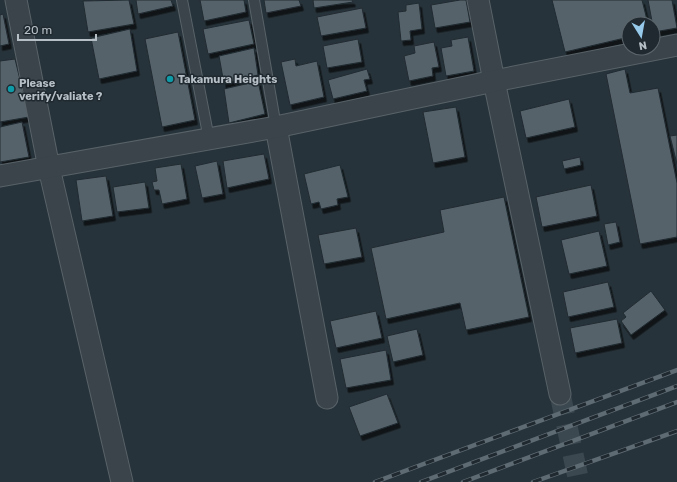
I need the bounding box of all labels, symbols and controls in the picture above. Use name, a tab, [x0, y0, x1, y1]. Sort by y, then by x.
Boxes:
scale bar	[18, 16, 96, 42]
north arrow	[621, 16, 661, 56]
text: 20 m	[24, 23, 52, 37]
text: N	[638, 38, 648, 52]
place label: Takamura Heights	[178, 73, 277, 86]
marker: Takamura Heights	[165, 74, 175, 84]
place label: Please verify/valiate ?	[19, 77, 103, 103]
marker: Please verify/valiate ?	[6, 84, 16, 94]

